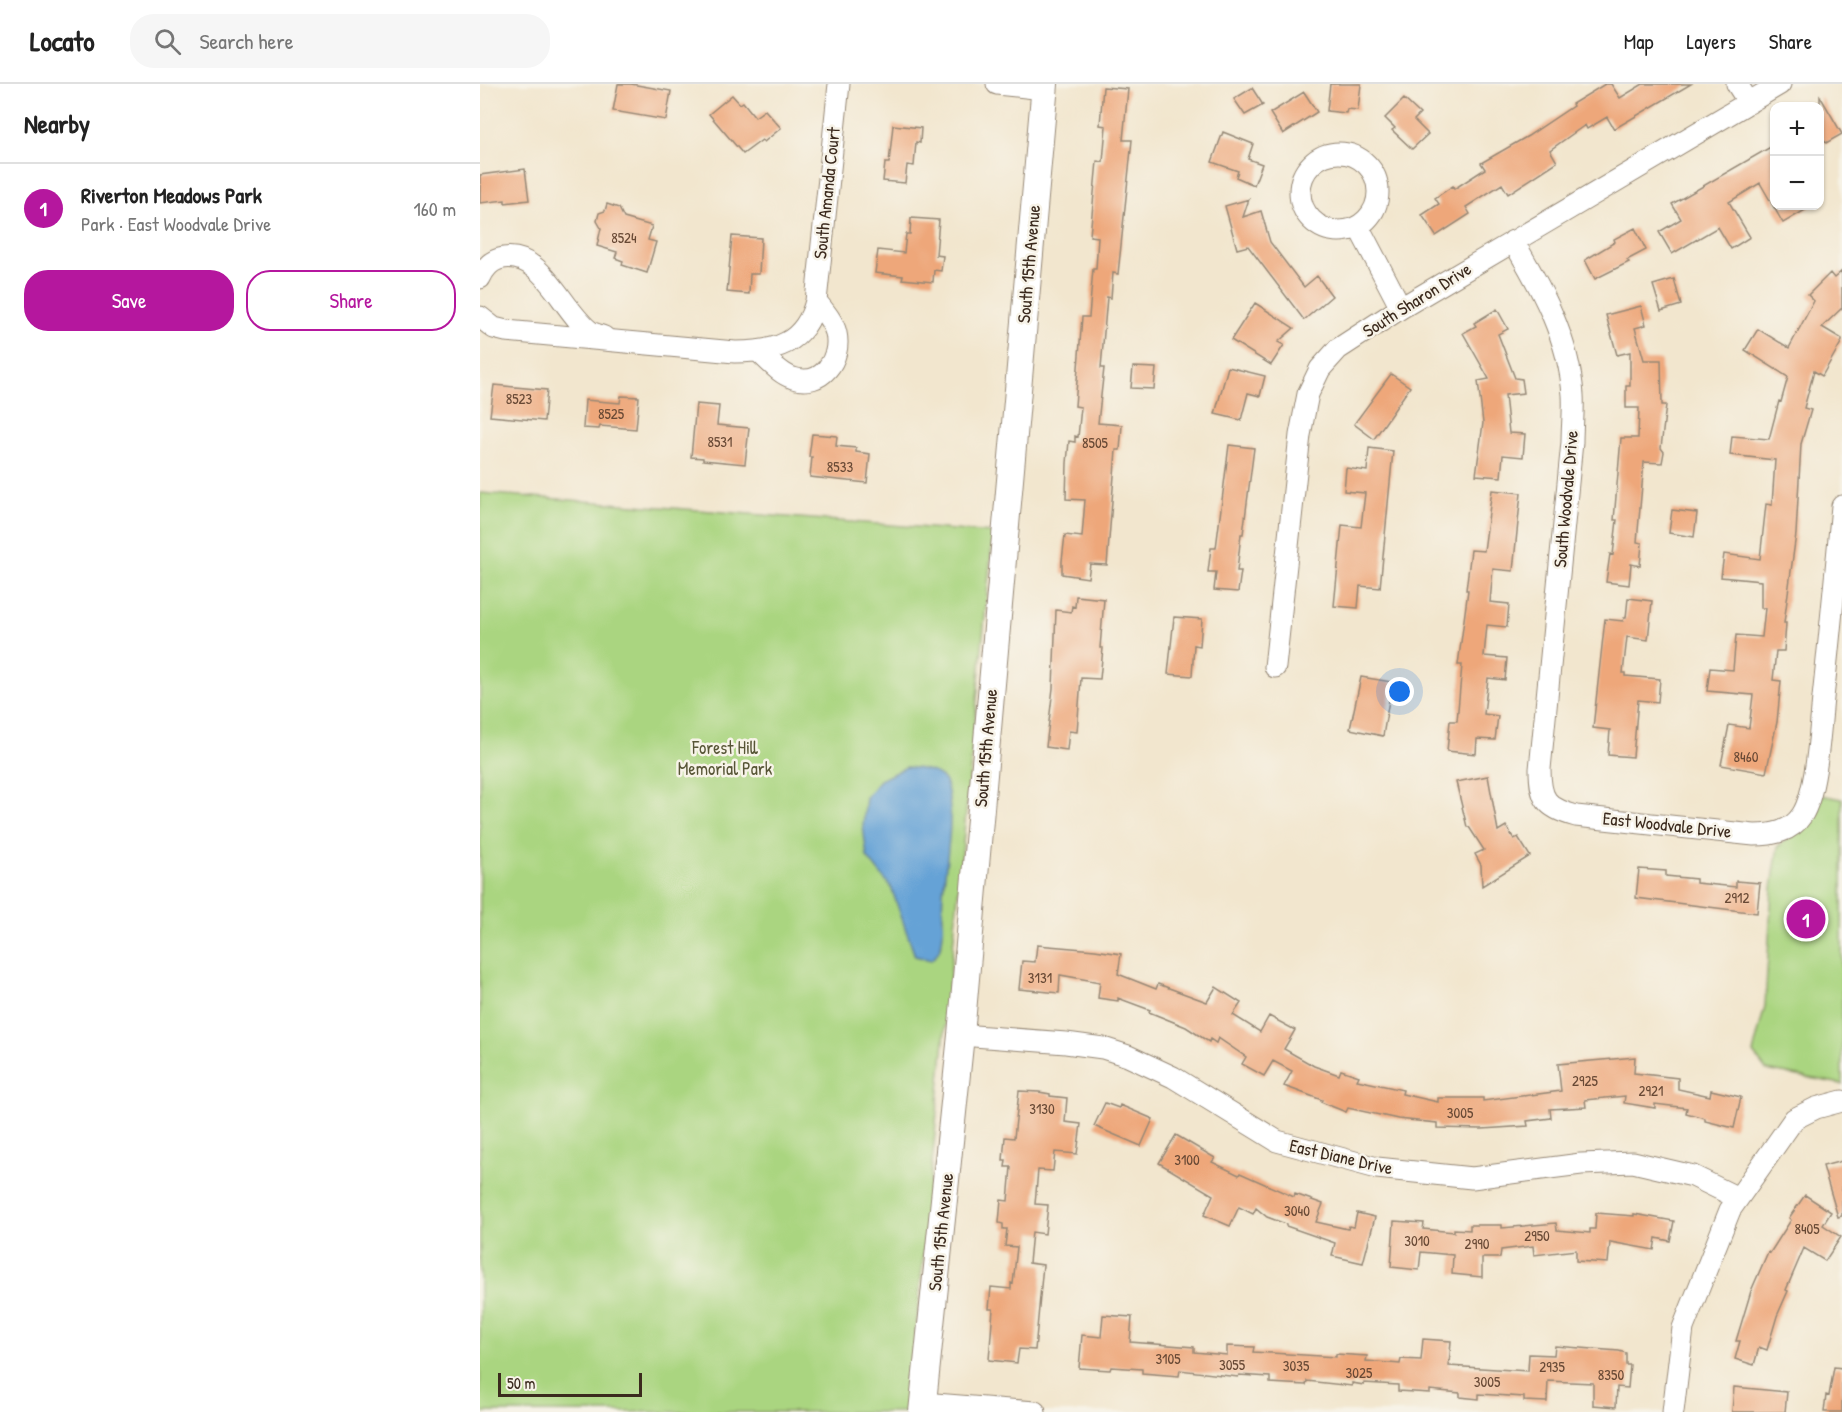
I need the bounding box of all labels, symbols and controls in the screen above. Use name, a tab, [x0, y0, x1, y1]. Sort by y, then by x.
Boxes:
search box	[130, 14, 550, 68]
text: Locato	[30, 22, 94, 60]
icon: search	[151, 25, 184, 58]
text: Search here	[199, 26, 293, 56]
text: Map	[1624, 27, 1653, 56]
text: Layers	[1686, 27, 1736, 56]
text: Share	[1769, 27, 1812, 56]
map controls	[1770, 102, 1824, 210]
button: +	[1770, 102, 1824, 156]
text: Nearby	[24, 106, 90, 141]
street label: South Amanda Court	[807, 125, 846, 260]
button: −	[1770, 156, 1824, 210]
text: Riverton Meadows Park	[81, 180, 262, 210]
text: 1	[40, 195, 47, 222]
text: 160 m	[414, 195, 456, 222]
street label: South 15th Avenue	[1011, 204, 1046, 324]
text: Park · East Woodvale Drive	[81, 210, 271, 237]
house number: 8524	[611, 227, 637, 248]
street label: South Sharon Drive	[1358, 256, 1476, 343]
button: Save	[24, 270, 234, 331]
button: Share	[246, 270, 456, 331]
house number: 8523	[506, 388, 533, 409]
house number: 8525	[598, 403, 625, 424]
street label: South Woodvale Drive	[1547, 429, 1584, 569]
house number: 8531	[707, 431, 733, 452]
house number: 8505	[1082, 432, 1109, 453]
house number: 8533	[827, 456, 853, 477]
your location	[1385, 677, 1414, 706]
street label: South 15th Avenue	[968, 688, 1003, 808]
park label: Forest Hill Memorial Park	[678, 735, 773, 781]
house number: 8460	[1734, 746, 1759, 767]
street label: East Woodvale Drive	[1602, 805, 1733, 844]
house number: 2912	[1725, 887, 1750, 908]
pin: 1	[1786, 896, 1826, 942]
house number: 3131	[1028, 967, 1052, 988]
house number: 2925	[1572, 1070, 1599, 1091]
house number: 2921	[1639, 1080, 1664, 1101]
house number: 3130	[1029, 1098, 1055, 1119]
house number: 3005	[1447, 1102, 1474, 1123]
street label: East Diane Drive	[1287, 1132, 1395, 1181]
house number: 3100	[1174, 1149, 1200, 1170]
street label: South 15th Avenue	[922, 1172, 959, 1292]
house number: 3040	[1284, 1200, 1310, 1221]
house number: 8405	[1794, 1218, 1820, 1239]
house number: 2950	[1524, 1225, 1550, 1246]
house number: 3010	[1404, 1230, 1430, 1251]
house number: 2990	[1465, 1233, 1490, 1254]
house number: 3105	[1155, 1348, 1181, 1369]
house number: 3055	[1219, 1354, 1246, 1375]
house number: 3035	[1283, 1355, 1310, 1376]
house number: 2935	[1539, 1356, 1565, 1377]
house number: 3025	[1346, 1362, 1373, 1383]
house number: 8350	[1598, 1364, 1624, 1385]
scale bar	[498, 1370, 642, 1398]
house number: 3005	[1474, 1371, 1501, 1392]
text: 50 m	[507, 1372, 536, 1394]

